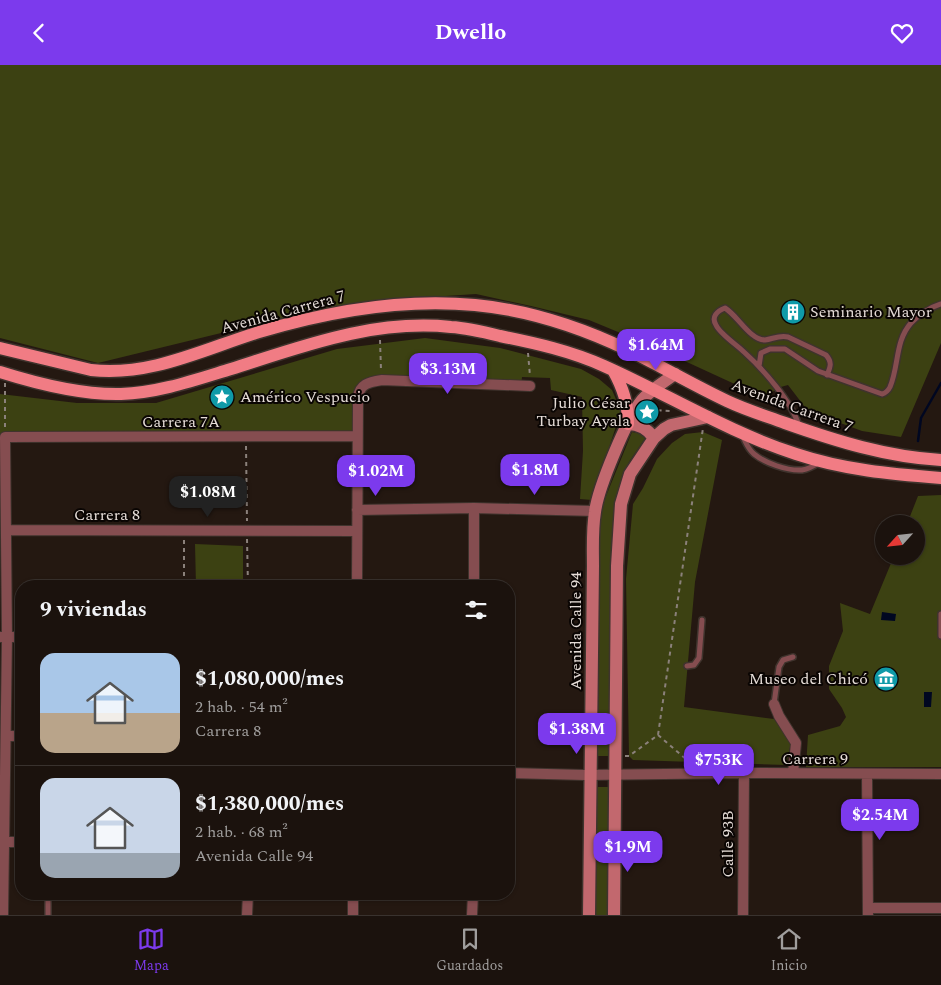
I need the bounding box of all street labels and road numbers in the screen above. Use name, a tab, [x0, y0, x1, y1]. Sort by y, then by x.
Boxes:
street label: Avenida Carrera 7	[218, 284, 348, 340]
street label: Avenida Carrera 7	[728, 373, 856, 439]
street label: Carrera 7A	[142, 410, 220, 434]
street label: Carrera 8	[74, 503, 140, 527]
street label: Avenida Calle 94	[564, 572, 588, 690]
street label: Carrera 9	[782, 747, 848, 771]
street label: Calle 93B	[716, 810, 740, 878]

